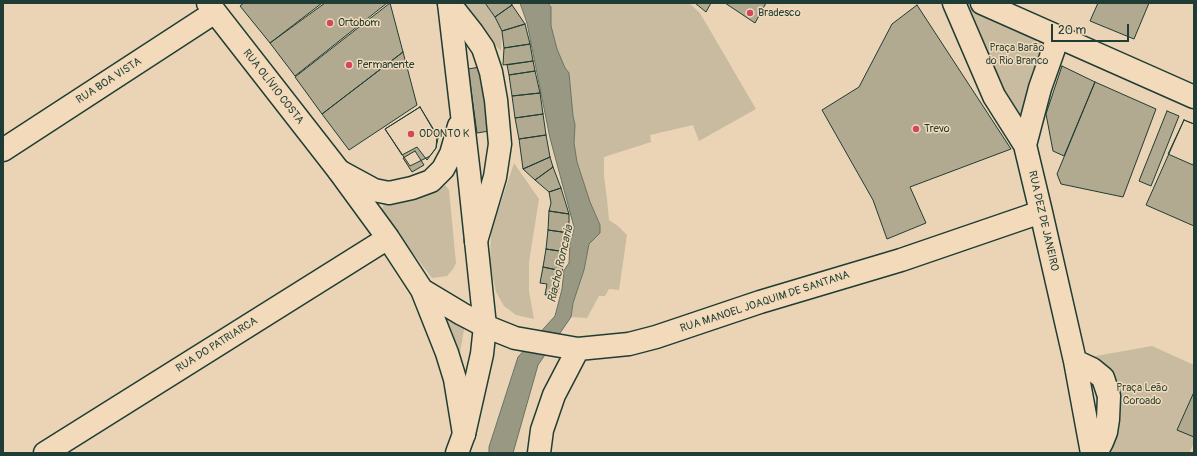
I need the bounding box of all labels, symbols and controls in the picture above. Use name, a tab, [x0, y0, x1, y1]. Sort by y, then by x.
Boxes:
place label: Bradesco	[758, 6, 801, 20]
marker: Bradesco	[745, 8, 755, 18]
place label: Ortobom	[338, 16, 380, 30]
scale bar	[1053, 16, 1131, 42]
marker: Ortobom	[325, 18, 335, 28]
text: 20 m	[1058, 23, 1086, 38]
park label: Praça Barão do Rio Branco	[986, 41, 1048, 67]
street label: RUA OLÍVIO COSTA	[240, 47, 306, 127]
street label: RUA BOA VISTA	[74, 55, 144, 107]
place label: Permanente	[357, 58, 414, 72]
marker: Permanente	[344, 60, 354, 70]
place label: Trevo	[924, 122, 950, 136]
marker: Trevo	[911, 124, 921, 134]
place label: ODONTO K	[419, 127, 469, 141]
marker: ODONTO K	[406, 129, 416, 139]
street label: RUA DEZ DE JANEIRO	[1025, 169, 1061, 273]
water label: Riacho Roncaria	[545, 224, 577, 304]
street label: RUA MANOEL JOAQUIM DE SANTANA	[679, 268, 851, 336]
street label: RUA DO PATRIARCA	[174, 315, 260, 375]
park label: Praça Leão Coroado	[1116, 381, 1168, 407]

